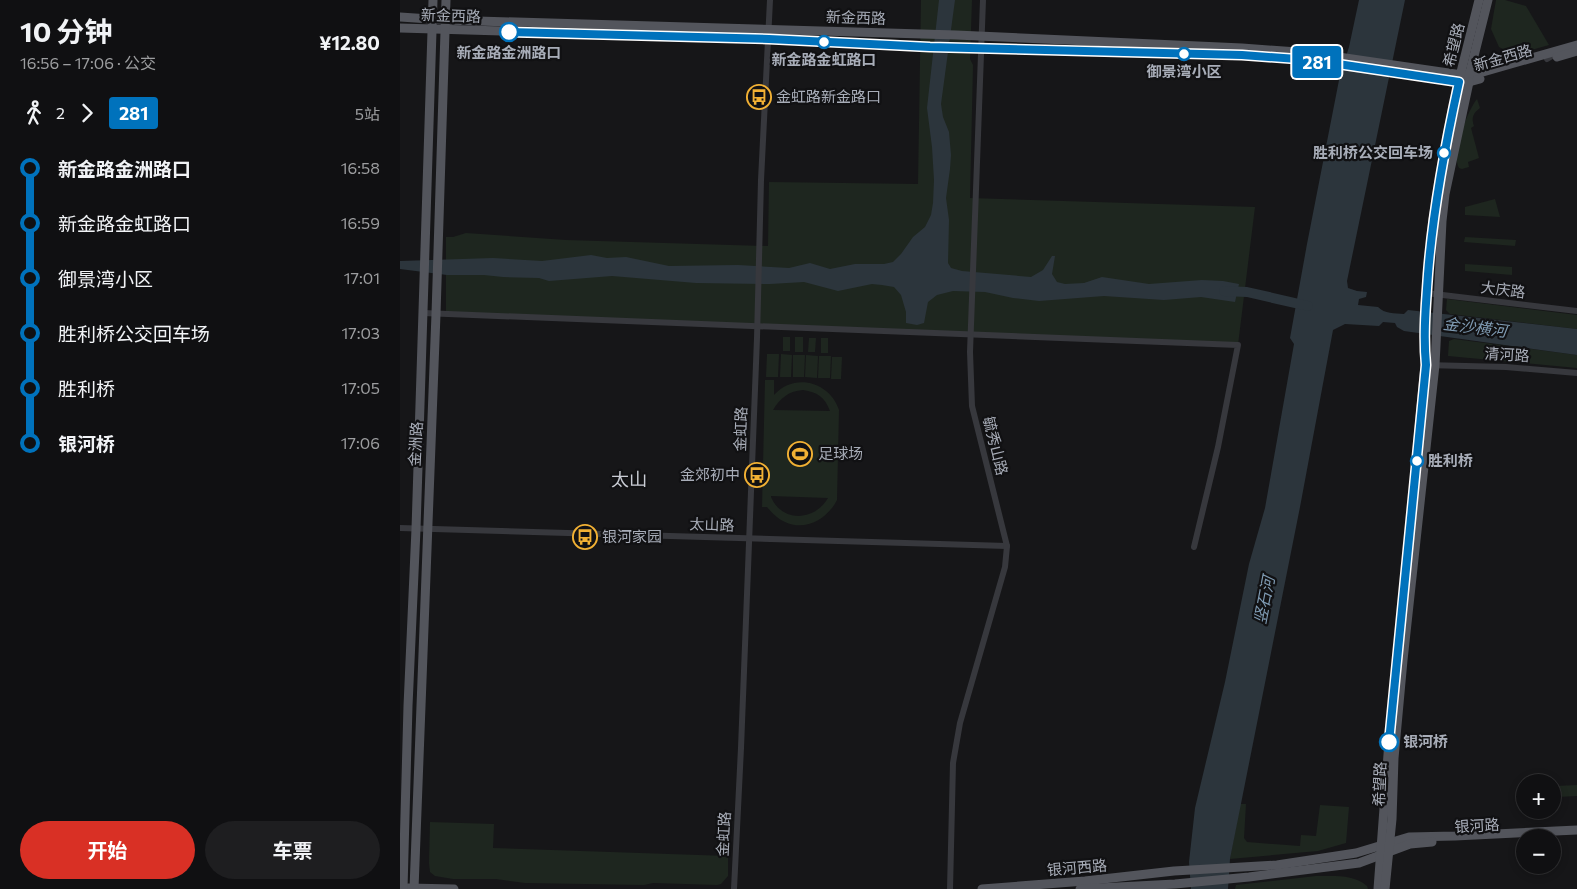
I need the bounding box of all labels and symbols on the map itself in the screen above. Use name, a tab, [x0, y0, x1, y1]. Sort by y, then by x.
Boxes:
street label: 新金西路	[421, 5, 481, 25]
street label: 新金西路	[826, 7, 886, 27]
street label: 希望路	[1439, 21, 1467, 69]
marker: 新金路金洲路口	[499, 22, 519, 42]
marker: 新金路金虹路口	[817, 35, 831, 49]
street label: 新金西路	[1471, 40, 1534, 74]
place label: 新金路金洲路口	[456, 43, 562, 61]
line badge: 281	[1288, 46, 1346, 78]
marker: 御景湾小区	[1177, 47, 1191, 61]
place label: 新金路金虹路口	[771, 50, 877, 68]
place label: 御景湾小区	[1146, 62, 1222, 80]
bus stop icon: 金虹路新金路口	[746, 84, 772, 110]
place label: 金虹路新金路口	[776, 87, 881, 105]
place label: 胜利桥公交回车场	[1313, 143, 1433, 161]
marker: 胜利桥公交回车场	[1437, 146, 1451, 160]
street label: 大庆路	[1480, 277, 1527, 301]
water label: 金沙横河	[1442, 313, 1511, 340]
street label: 清河路	[1484, 344, 1530, 364]
street label: 金虹路	[730, 406, 750, 452]
street label: 毓秀山路	[980, 414, 1012, 477]
street label: 金洲路	[405, 421, 425, 467]
sports icon: 足球场	[787, 441, 813, 467]
place label: 足球场	[818, 444, 863, 462]
place label: 胜利桥	[1428, 451, 1473, 469]
marker: 胜利桥	[1410, 454, 1424, 468]
bus stop icon: 金郊初中	[744, 462, 770, 488]
place label: 金郊初中	[680, 465, 740, 483]
district label: 太山	[611, 468, 647, 490]
street label: 太山路	[689, 514, 735, 534]
bus stop icon: 银河家园	[572, 524, 598, 550]
place label: 银河家园	[602, 527, 662, 545]
water label: 竖石河	[1250, 572, 1278, 625]
marker: 银河桥	[1379, 732, 1399, 752]
place label: 银河桥	[1403, 732, 1448, 750]
street label: 希望路	[1369, 761, 1389, 807]
street label: 金虹路	[713, 811, 733, 857]
street label: 银河路	[1454, 815, 1500, 835]
street label: 银河西路	[1046, 855, 1108, 879]

